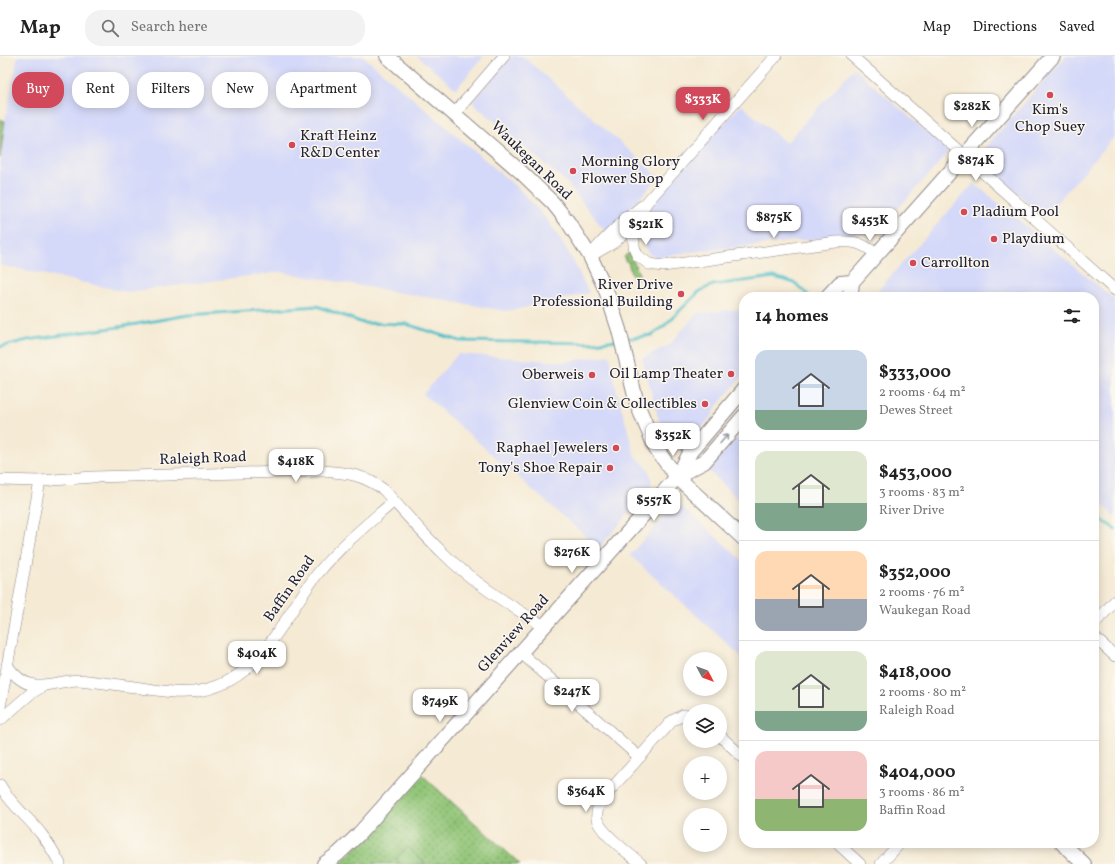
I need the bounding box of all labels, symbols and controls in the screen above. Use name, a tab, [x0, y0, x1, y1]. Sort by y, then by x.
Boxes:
search box	[85, 10, 365, 46]
text: Map	[20, 15, 61, 41]
icon: search	[99, 17, 121, 39]
text: Search here	[131, 17, 208, 38]
text: Map	[923, 18, 951, 37]
text: Directions	[973, 18, 1037, 37]
text: Saved	[1059, 18, 1095, 37]
chip: Buy	[12, 72, 64, 108]
chip: Rent	[72, 72, 129, 108]
chip: Filters	[137, 72, 204, 108]
chip: New	[212, 72, 268, 108]
chip: Apartment	[276, 72, 371, 108]
pin: $333K	[675, 87, 731, 121]
marker: Kim's Chop Suey	[1045, 90, 1055, 100]
text: $333K	[685, 91, 721, 109]
pin: $282K	[944, 94, 1000, 128]
text: $282K	[953, 98, 991, 116]
place label: Kim's Chop Suey	[1015, 100, 1085, 138]
street label: Waukegan Road	[486, 117, 576, 205]
place label: Kraft Heinz R&D Center	[300, 126, 380, 164]
marker: Kraft Heinz R&D Center	[287, 140, 297, 150]
pin: $874K	[948, 148, 1004, 182]
place label: Morning Glory Flower Shop	[581, 152, 680, 190]
text: $874K	[958, 152, 994, 170]
marker: Morning Glory Flower Shop	[568, 166, 578, 176]
place label: Pladium Pool	[972, 202, 1059, 223]
pin: $875K	[746, 205, 802, 239]
marker: Pladium Pool	[959, 207, 969, 217]
pin: $453K	[842, 208, 898, 242]
text: $875K	[756, 209, 792, 227]
pin: $521K	[618, 212, 674, 246]
text: $453K	[851, 212, 889, 230]
text: $521K	[629, 216, 663, 234]
place label: Playdium	[1002, 229, 1065, 250]
marker: Playdium	[989, 234, 999, 244]
place label: Carrollton	[921, 253, 990, 274]
marker: Carrollton	[908, 258, 918, 268]
place label: River Drive Professional Building	[532, 275, 673, 313]
marker: River Drive Professional Building	[676, 289, 686, 299]
text: 14 homes	[755, 305, 829, 328]
icon: filters	[1061, 305, 1083, 327]
text: $333,000	[879, 361, 951, 384]
place label: Oil Lamp Theater	[609, 364, 723, 385]
place label: Oberweis	[522, 365, 584, 386]
icon: home	[787, 366, 835, 414]
marker: Oil Lamp Theater	[726, 369, 736, 379]
marker: Oberweis	[587, 370, 597, 380]
text: 2 rooms · 64 m²	[879, 384, 966, 402]
place label: Glenview Coin & Collectibles	[508, 394, 697, 415]
marker: Glenview Coin & Collectibles	[700, 399, 710, 409]
text: Dewes Street	[879, 402, 953, 420]
pin: $352K	[645, 423, 701, 457]
text: $352K	[655, 427, 691, 445]
one-way arrow	[720, 434, 729, 444]
place label: Raphael Jewelers	[496, 438, 608, 459]
marker: Raphael Jewelers	[611, 443, 621, 453]
street label: Raleigh Road	[159, 447, 247, 471]
pin: $418K	[268, 449, 324, 483]
text: $418K	[278, 453, 314, 471]
place label: Tony's Shoe Repair	[478, 458, 602, 479]
text: $453,000	[879, 461, 952, 484]
marker: Tony's Shoe Repair	[605, 463, 615, 473]
icon: home	[787, 467, 835, 515]
text: 3 rooms · 83 m²	[879, 484, 965, 502]
pin: $557K	[626, 488, 682, 522]
text: $557K	[636, 492, 672, 510]
text: River Drive	[879, 502, 945, 520]
pin: $276K	[544, 540, 600, 574]
text: $276K	[554, 544, 590, 562]
street label: Baffin Road	[259, 551, 321, 627]
text: $352,000	[879, 561, 951, 584]
icon: home	[787, 567, 835, 615]
text: 2 rooms · 76 m²	[879, 584, 964, 602]
street label: Glenview Road	[473, 590, 555, 678]
text: Waukegan Road	[879, 602, 971, 620]
pin: $404K	[229, 641, 285, 675]
text: $404K	[237, 645, 277, 663]
north arrow	[683, 652, 727, 696]
map controls	[683, 652, 727, 852]
text: $418,000	[879, 661, 951, 684]
icon: home	[787, 667, 835, 715]
pin: $247K	[544, 679, 600, 713]
text: $247K	[553, 683, 591, 701]
text: 2 rooms · 80 m²	[879, 684, 966, 702]
pin: $749K	[412, 689, 468, 723]
text: $749K	[422, 693, 458, 711]
text: Raleigh Road	[879, 702, 955, 720]
button: layers	[683, 704, 727, 748]
button: +	[683, 756, 727, 800]
text: $404,000	[879, 761, 956, 784]
icon: home	[787, 767, 835, 815]
pin: $364K	[558, 779, 614, 813]
text: $364K	[567, 783, 605, 801]
text: 3 rooms · 86 m²	[879, 784, 964, 802]
text: Baffin Road	[879, 802, 946, 820]
button: −	[683, 808, 727, 852]

